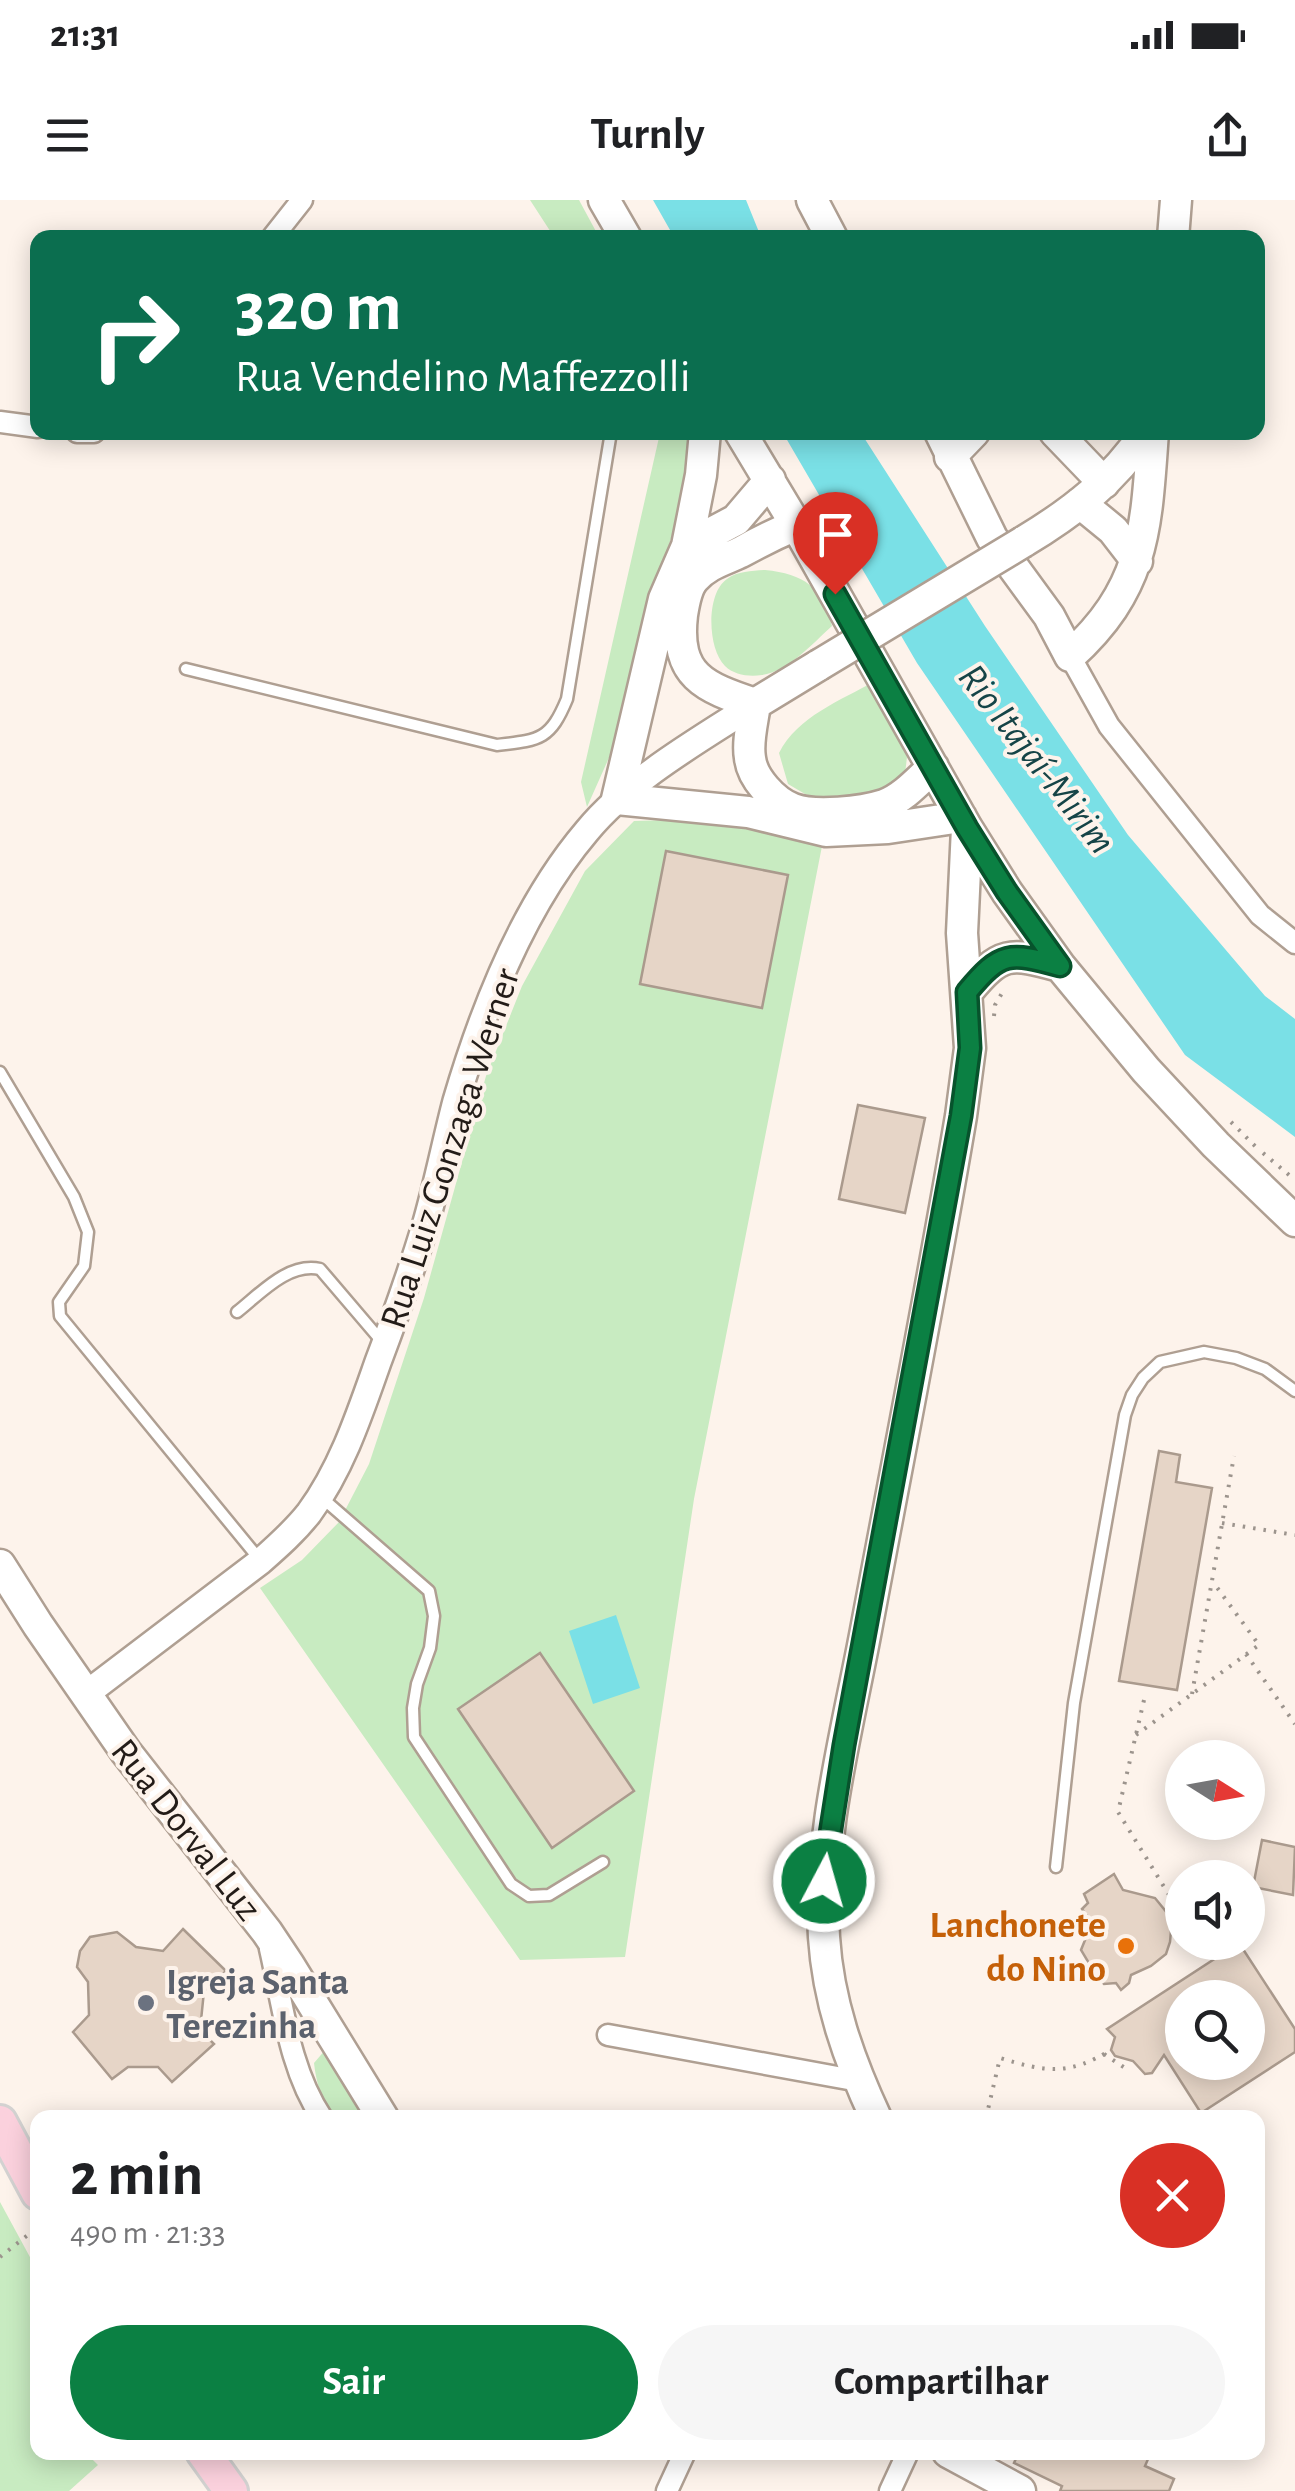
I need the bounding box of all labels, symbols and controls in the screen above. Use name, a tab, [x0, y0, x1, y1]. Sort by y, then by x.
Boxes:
text: 21:31	[50, 16, 120, 54]
icon: menu	[40, 108, 95, 163]
icon: share	[1200, 108, 1255, 163]
text: Turnly	[590, 112, 705, 157]
icon: right	[70, 270, 200, 400]
text: 320 m	[235, 273, 402, 343]
text: Rua Vendelino Maffezzolli	[235, 355, 691, 400]
pin	[793, 492, 878, 595]
icon: arrive	[808, 507, 863, 562]
water label: Rio Itajaí-Mirim	[949, 657, 1122, 863]
street label: Rua Luiz Gonzaga Werner	[375, 963, 527, 1333]
street label: Rua Dorval Luz	[103, 1732, 268, 1928]
north arrow	[1165, 1740, 1265, 1840]
map controls	[1165, 1740, 1265, 2080]
position arrow	[772, 1829, 876, 1933]
button: sound	[1165, 1860, 1265, 1960]
place label: Lanchonete do Nino	[930, 1907, 1106, 1989]
marker: Lanchonete do Nino	[1115, 1935, 1137, 1957]
place label: Igreja Santa Terezinha	[166, 1964, 349, 2046]
button: search	[1165, 1980, 1265, 2080]
marker: Igreja Santa Terezinha	[135, 1992, 157, 2014]
button: close	[1120, 2143, 1225, 2248]
text: 2 min	[70, 2146, 203, 2206]
text: 490 m · 21:33	[70, 2217, 225, 2249]
button: Sair	[70, 2325, 638, 2440]
button: Compartilhar	[658, 2325, 1225, 2440]

